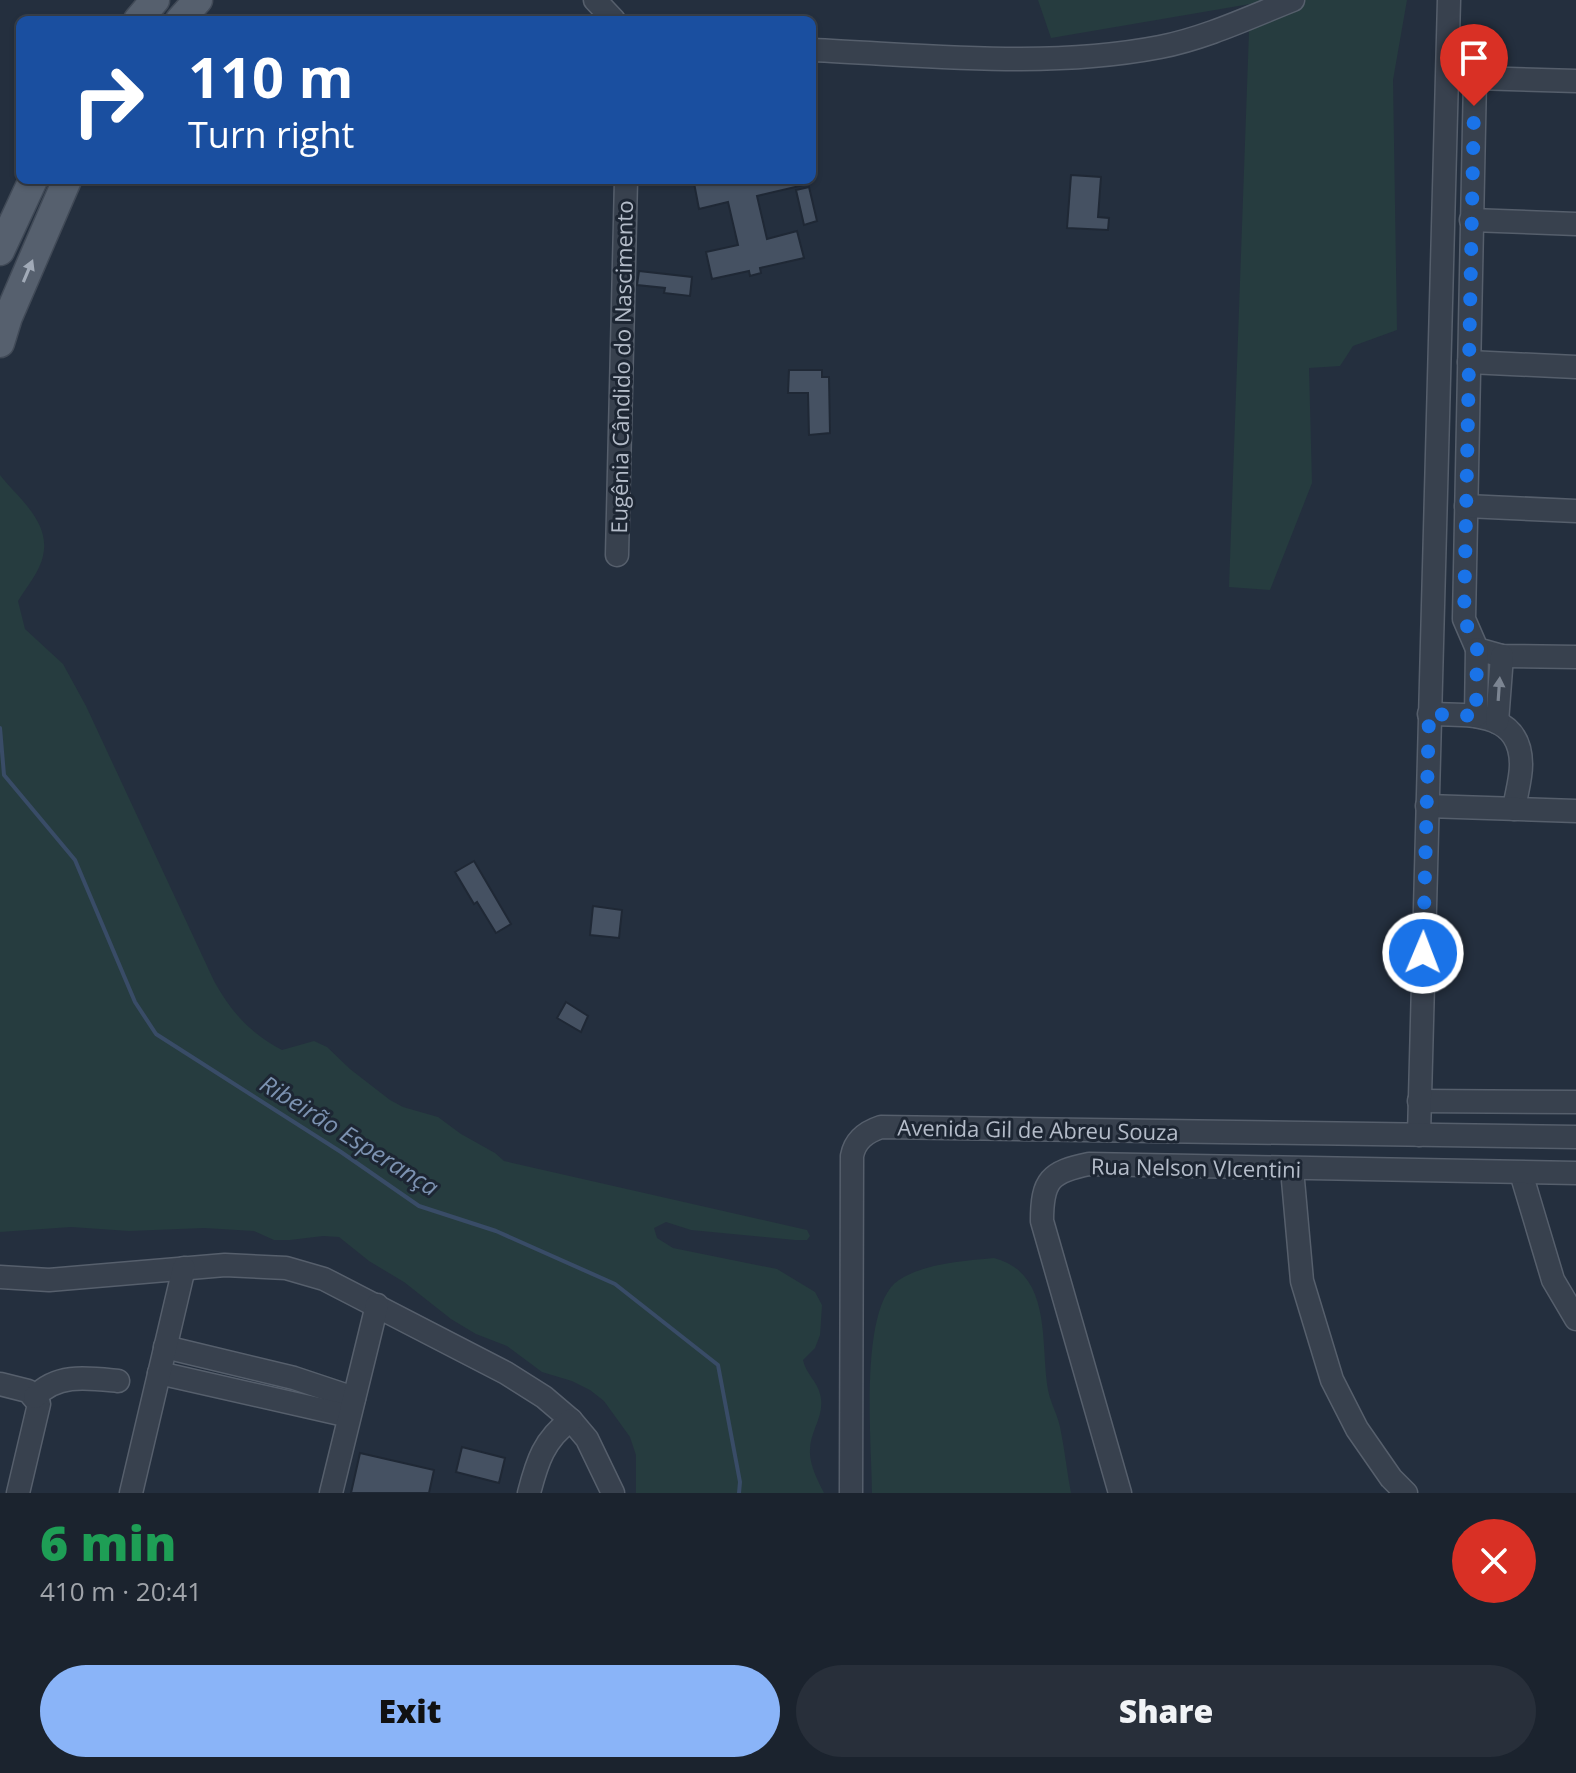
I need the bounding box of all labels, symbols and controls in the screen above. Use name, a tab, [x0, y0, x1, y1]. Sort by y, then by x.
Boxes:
pin	[1440, 24, 1508, 106]
icon: arrive	[1452, 36, 1496, 80]
text: 110 m	[188, 38, 354, 114]
icon: right	[56, 48, 160, 152]
text: Turn right	[188, 110, 354, 159]
street label: Eugênia Cândido do Nascimento	[603, 200, 639, 534]
one-way arrow	[21, 259, 35, 282]
one-way arrow	[1493, 676, 1506, 701]
position arrow	[1381, 911, 1465, 995]
water label: Ribeirão Esperança	[254, 1067, 446, 1203]
street label: Avenida Gil de Abreu Souza	[897, 1112, 1179, 1146]
street label: Rua Nelson VIcentini	[1091, 1150, 1302, 1184]
text: 6 min	[40, 1510, 176, 1575]
button: close	[1452, 1519, 1536, 1603]
text: 410 m · 20:41	[40, 1573, 202, 1609]
button: Exit	[40, 1665, 780, 1757]
button: Share	[796, 1665, 1536, 1757]

